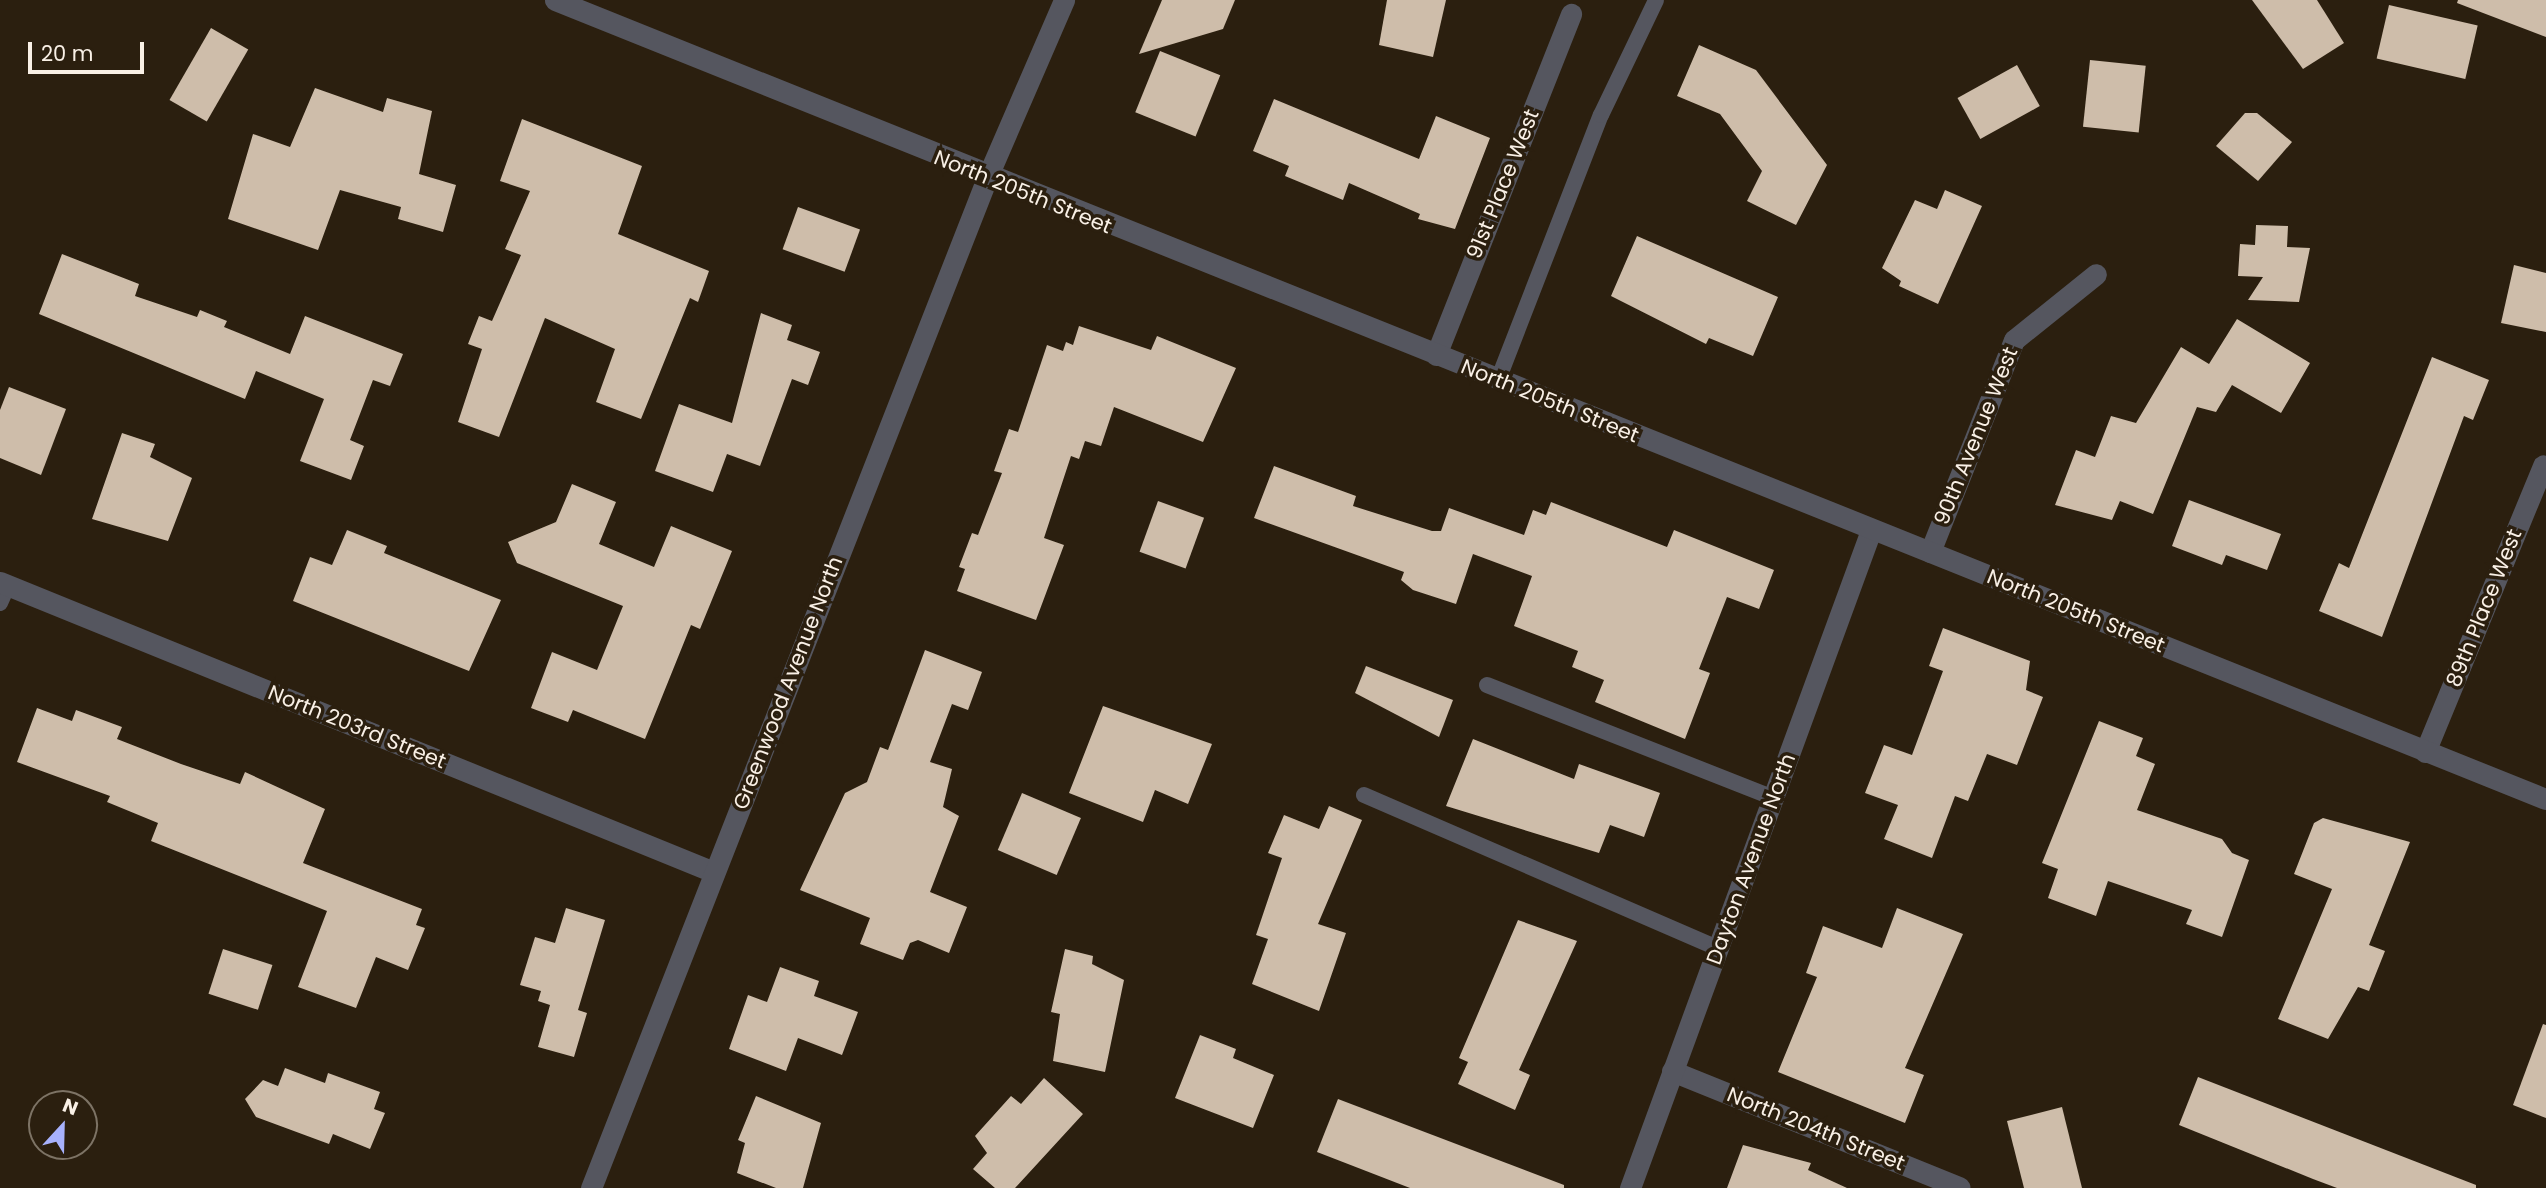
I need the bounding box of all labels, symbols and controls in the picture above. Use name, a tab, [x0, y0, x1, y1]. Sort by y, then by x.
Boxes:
scale bar	[32, 28, 147, 72]
text: 20 m	[41, 39, 94, 68]
street label: 91st Place West	[1462, 105, 1544, 263]
street label: North 205th Street	[930, 145, 1116, 239]
street label: 90th Avenue West	[1929, 343, 2023, 529]
street label: North 205th Street	[1457, 354, 1643, 448]
street label: 89th Place West	[2441, 525, 2527, 691]
street label: Greenwood Avenue North	[728, 553, 848, 813]
street label: North 205th Street	[1983, 564, 2169, 658]
street label: North 203rd Street	[264, 680, 450, 774]
street label: Dayton Avenue North	[1701, 750, 1801, 968]
street label: North 204th Street	[1723, 1082, 1909, 1176]
north arrow	[28, 1090, 98, 1160]
text: N	[59, 1092, 82, 1122]

